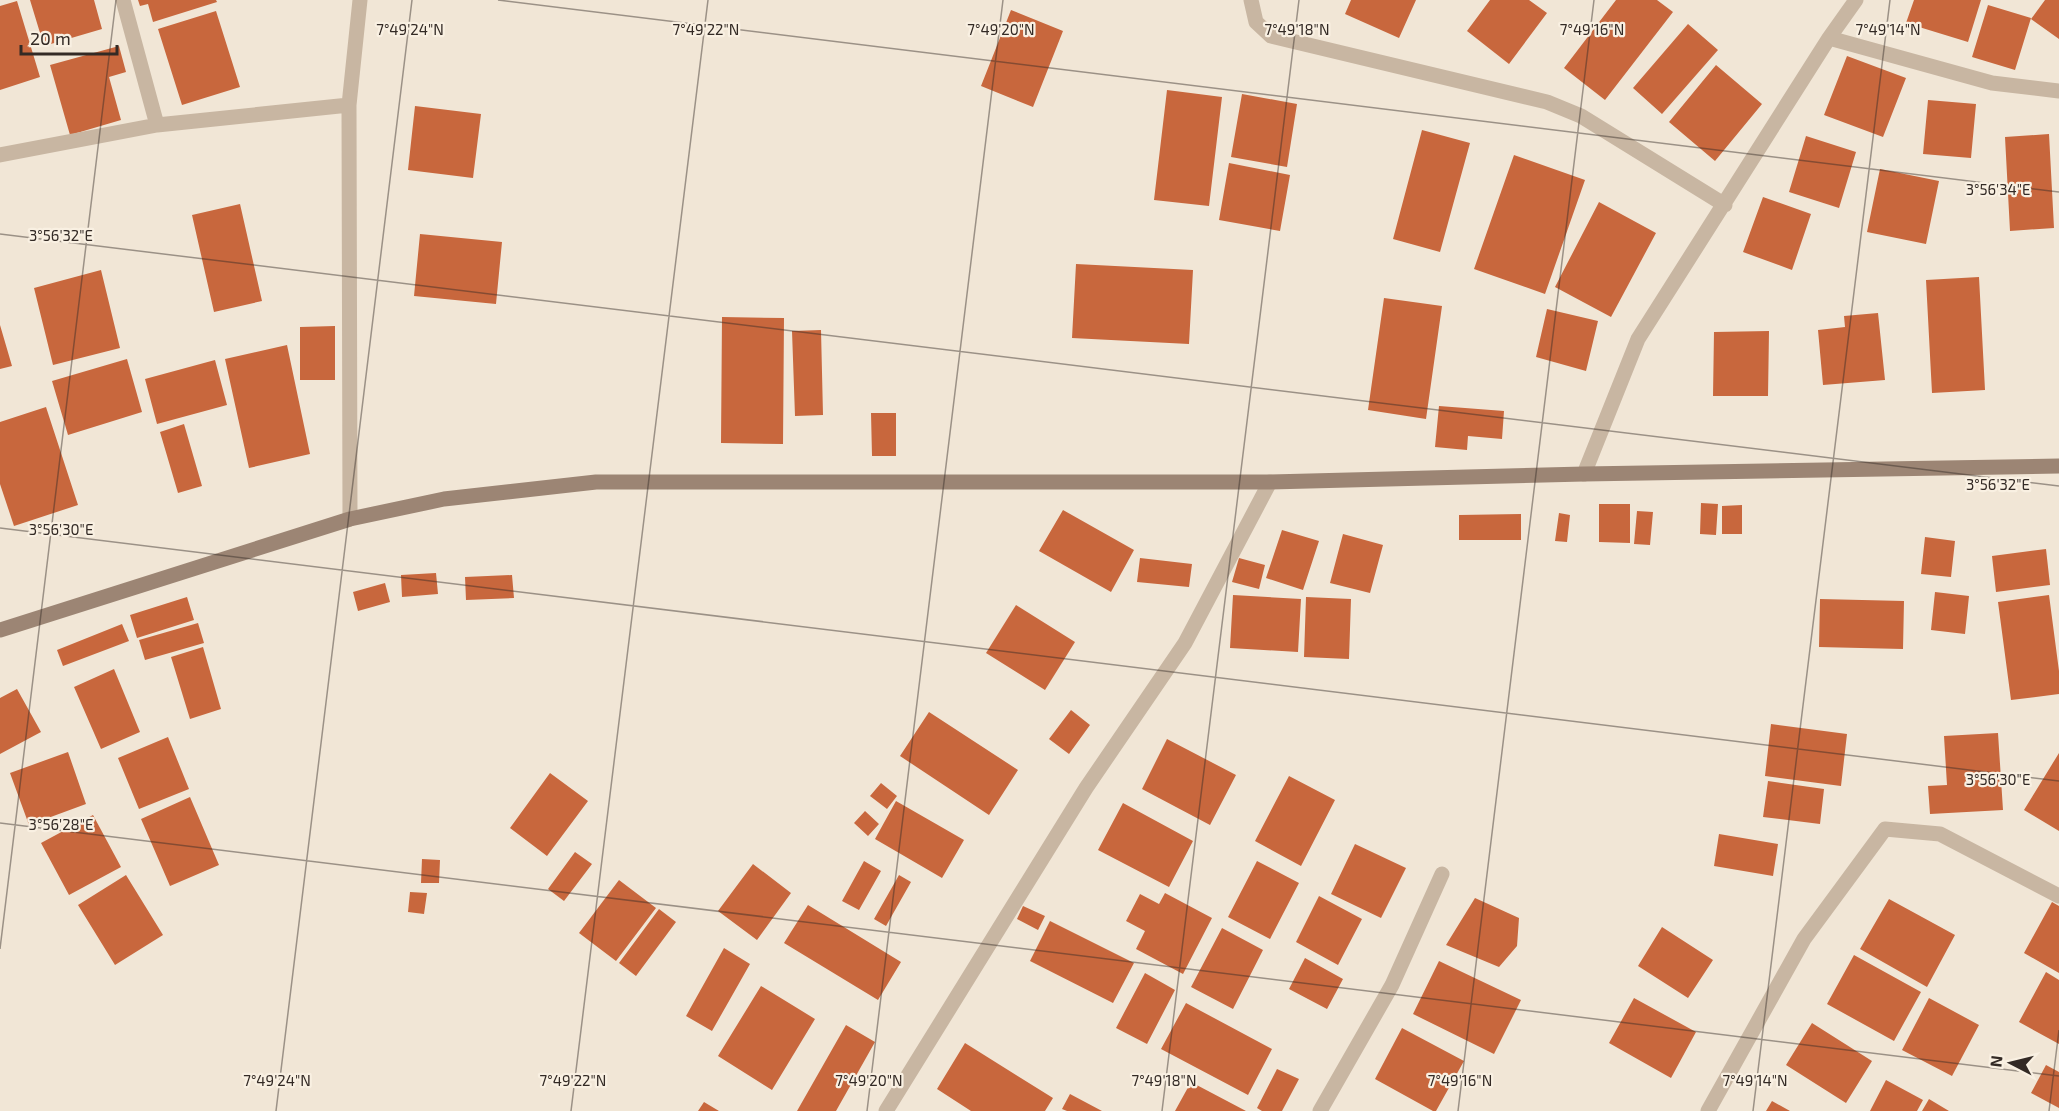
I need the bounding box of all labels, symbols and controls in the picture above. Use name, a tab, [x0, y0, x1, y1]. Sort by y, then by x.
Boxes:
scale bar	[21, 18, 117, 56]
text: 7°49'24"N	[376, 20, 444, 38]
text: 7°49'22"N	[673, 20, 739, 38]
text: 7°49'20"N	[967, 20, 1035, 38]
text: 7°49'18"N	[1264, 20, 1330, 38]
text: 7°49'16"N	[1560, 20, 1624, 38]
text: 7°49'14"N	[1855, 20, 1921, 38]
text: 20 m	[30, 27, 71, 49]
text: 3°56'34"E	[1966, 180, 2030, 198]
text: 3°56'32"E	[29, 226, 93, 244]
text: 3°56'32"E	[1966, 475, 2030, 493]
text: 3°56'30"E	[29, 520, 93, 538]
text: 3°56'30"E	[1966, 770, 2030, 788]
text: 3°56'28"E	[29, 815, 93, 833]
north arrow	[1981, 1033, 2041, 1093]
text: N	[1985, 1054, 2006, 1068]
text: 7°49'24"N	[243, 1071, 311, 1089]
text: 7°49'22"N	[540, 1071, 606, 1089]
text: 7°49'20"N	[835, 1071, 903, 1089]
text: 7°49'18"N	[1131, 1071, 1197, 1089]
text: 7°49'16"N	[1428, 1071, 1492, 1089]
text: 7°49'14"N	[1722, 1071, 1788, 1089]

